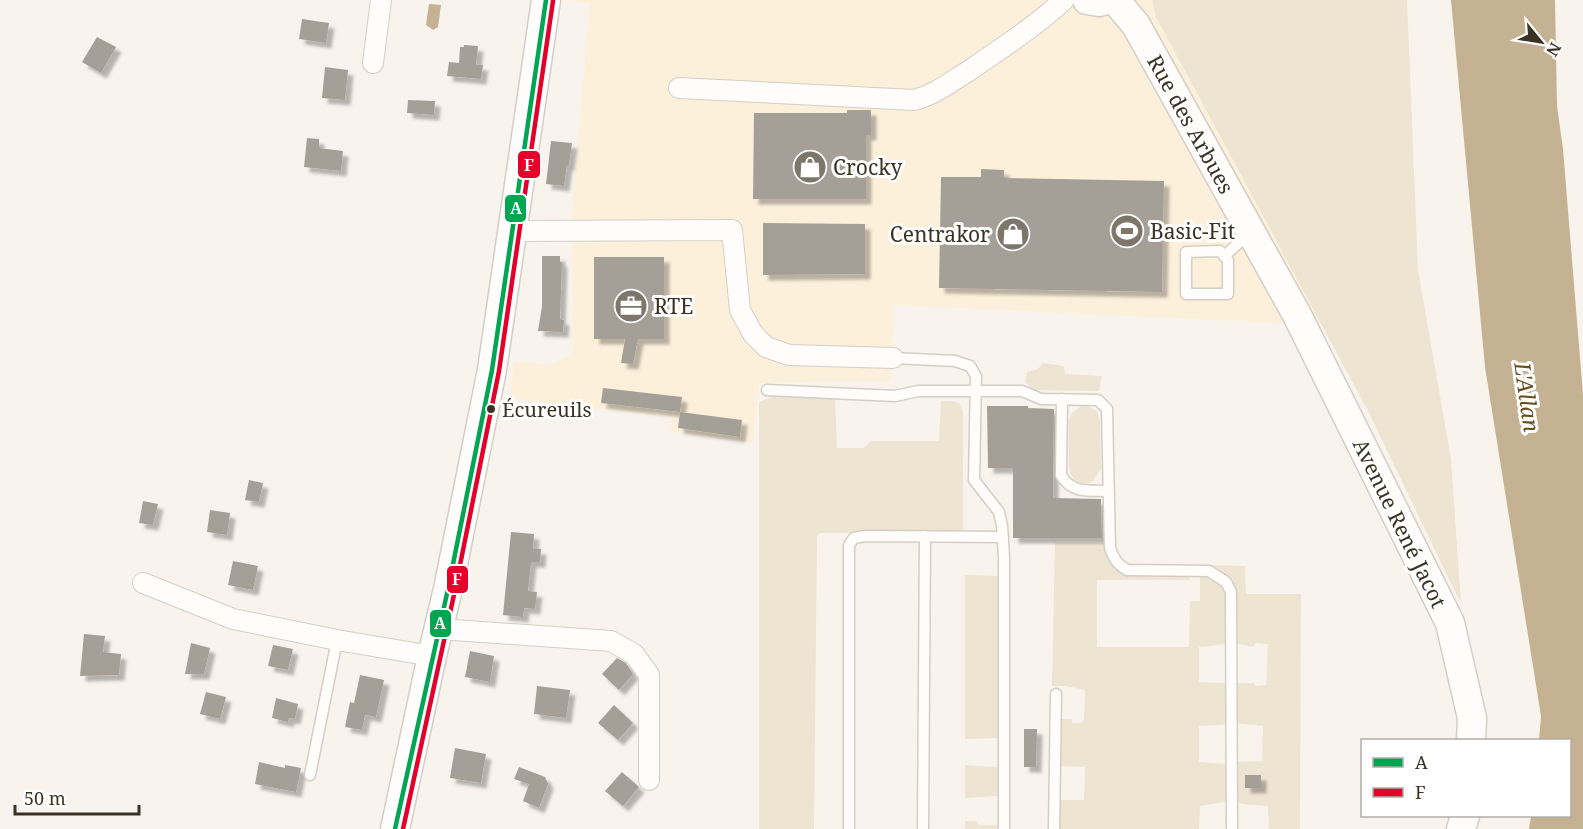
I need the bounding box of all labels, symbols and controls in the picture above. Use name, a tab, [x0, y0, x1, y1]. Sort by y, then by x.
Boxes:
north arrow	[1511, 12, 1571, 72]
text: N	[1541, 39, 1567, 61]
street label: Rue des Arbues	[1141, 50, 1241, 198]
shop icon: Crocky	[792, 149, 828, 185]
line badge: F	[517, 150, 541, 179]
place label: Crocky	[833, 153, 903, 181]
text: F	[524, 154, 534, 176]
line badge: A	[504, 194, 527, 223]
text: A	[510, 197, 523, 219]
sports icon: Basic-Fit	[1109, 213, 1145, 249]
shop icon: Centrakor	[995, 216, 1031, 252]
place label: Basic-Fit	[1150, 217, 1235, 245]
place label: Centrakor	[890, 220, 990, 248]
office icon: RTE	[613, 288, 649, 324]
place label: RTE	[654, 292, 693, 320]
water label: L'Allan	[1508, 359, 1548, 434]
place label: Écureuils	[502, 396, 591, 423]
marker: Écureuils	[485, 403, 497, 415]
street label: Avenue René Jacot	[1347, 434, 1453, 612]
line badge: F	[446, 565, 469, 594]
text: F	[452, 568, 462, 590]
line badge: A	[429, 609, 452, 638]
text: A	[434, 612, 447, 634]
legend	[1361, 739, 1571, 817]
text: A	[1415, 750, 1428, 774]
scale bar	[15, 778, 140, 816]
text: F	[1415, 780, 1426, 804]
text: 50 m	[24, 786, 66, 810]

